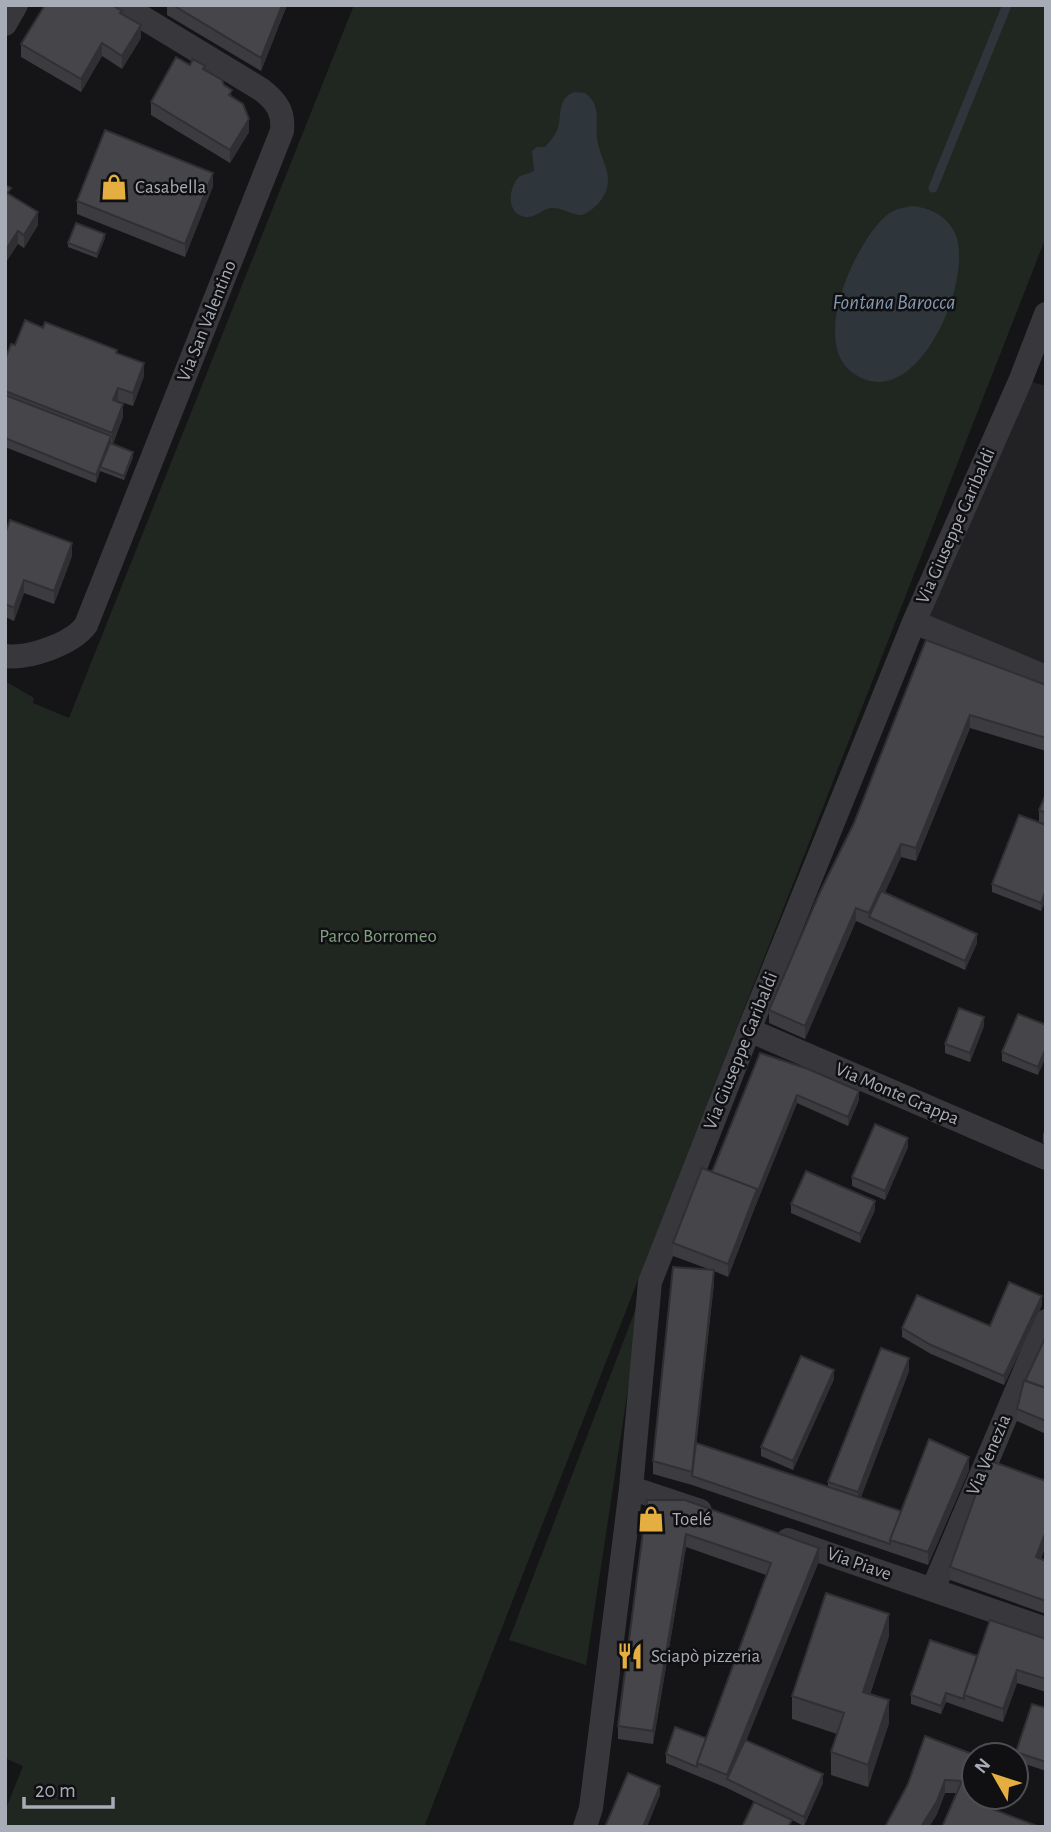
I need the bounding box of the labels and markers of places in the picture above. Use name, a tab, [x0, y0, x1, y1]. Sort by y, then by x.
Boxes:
shop icon: Casabella	[99, 172, 129, 202]
place label: Casabella	[135, 178, 206, 197]
shop icon: Toelé	[636, 1504, 666, 1534]
place label: Toelé	[672, 1510, 712, 1529]
restaurant icon: Sciapò pizzeria	[615, 1641, 645, 1671]
place label: Sciapò pizzeria	[651, 1647, 761, 1666]

